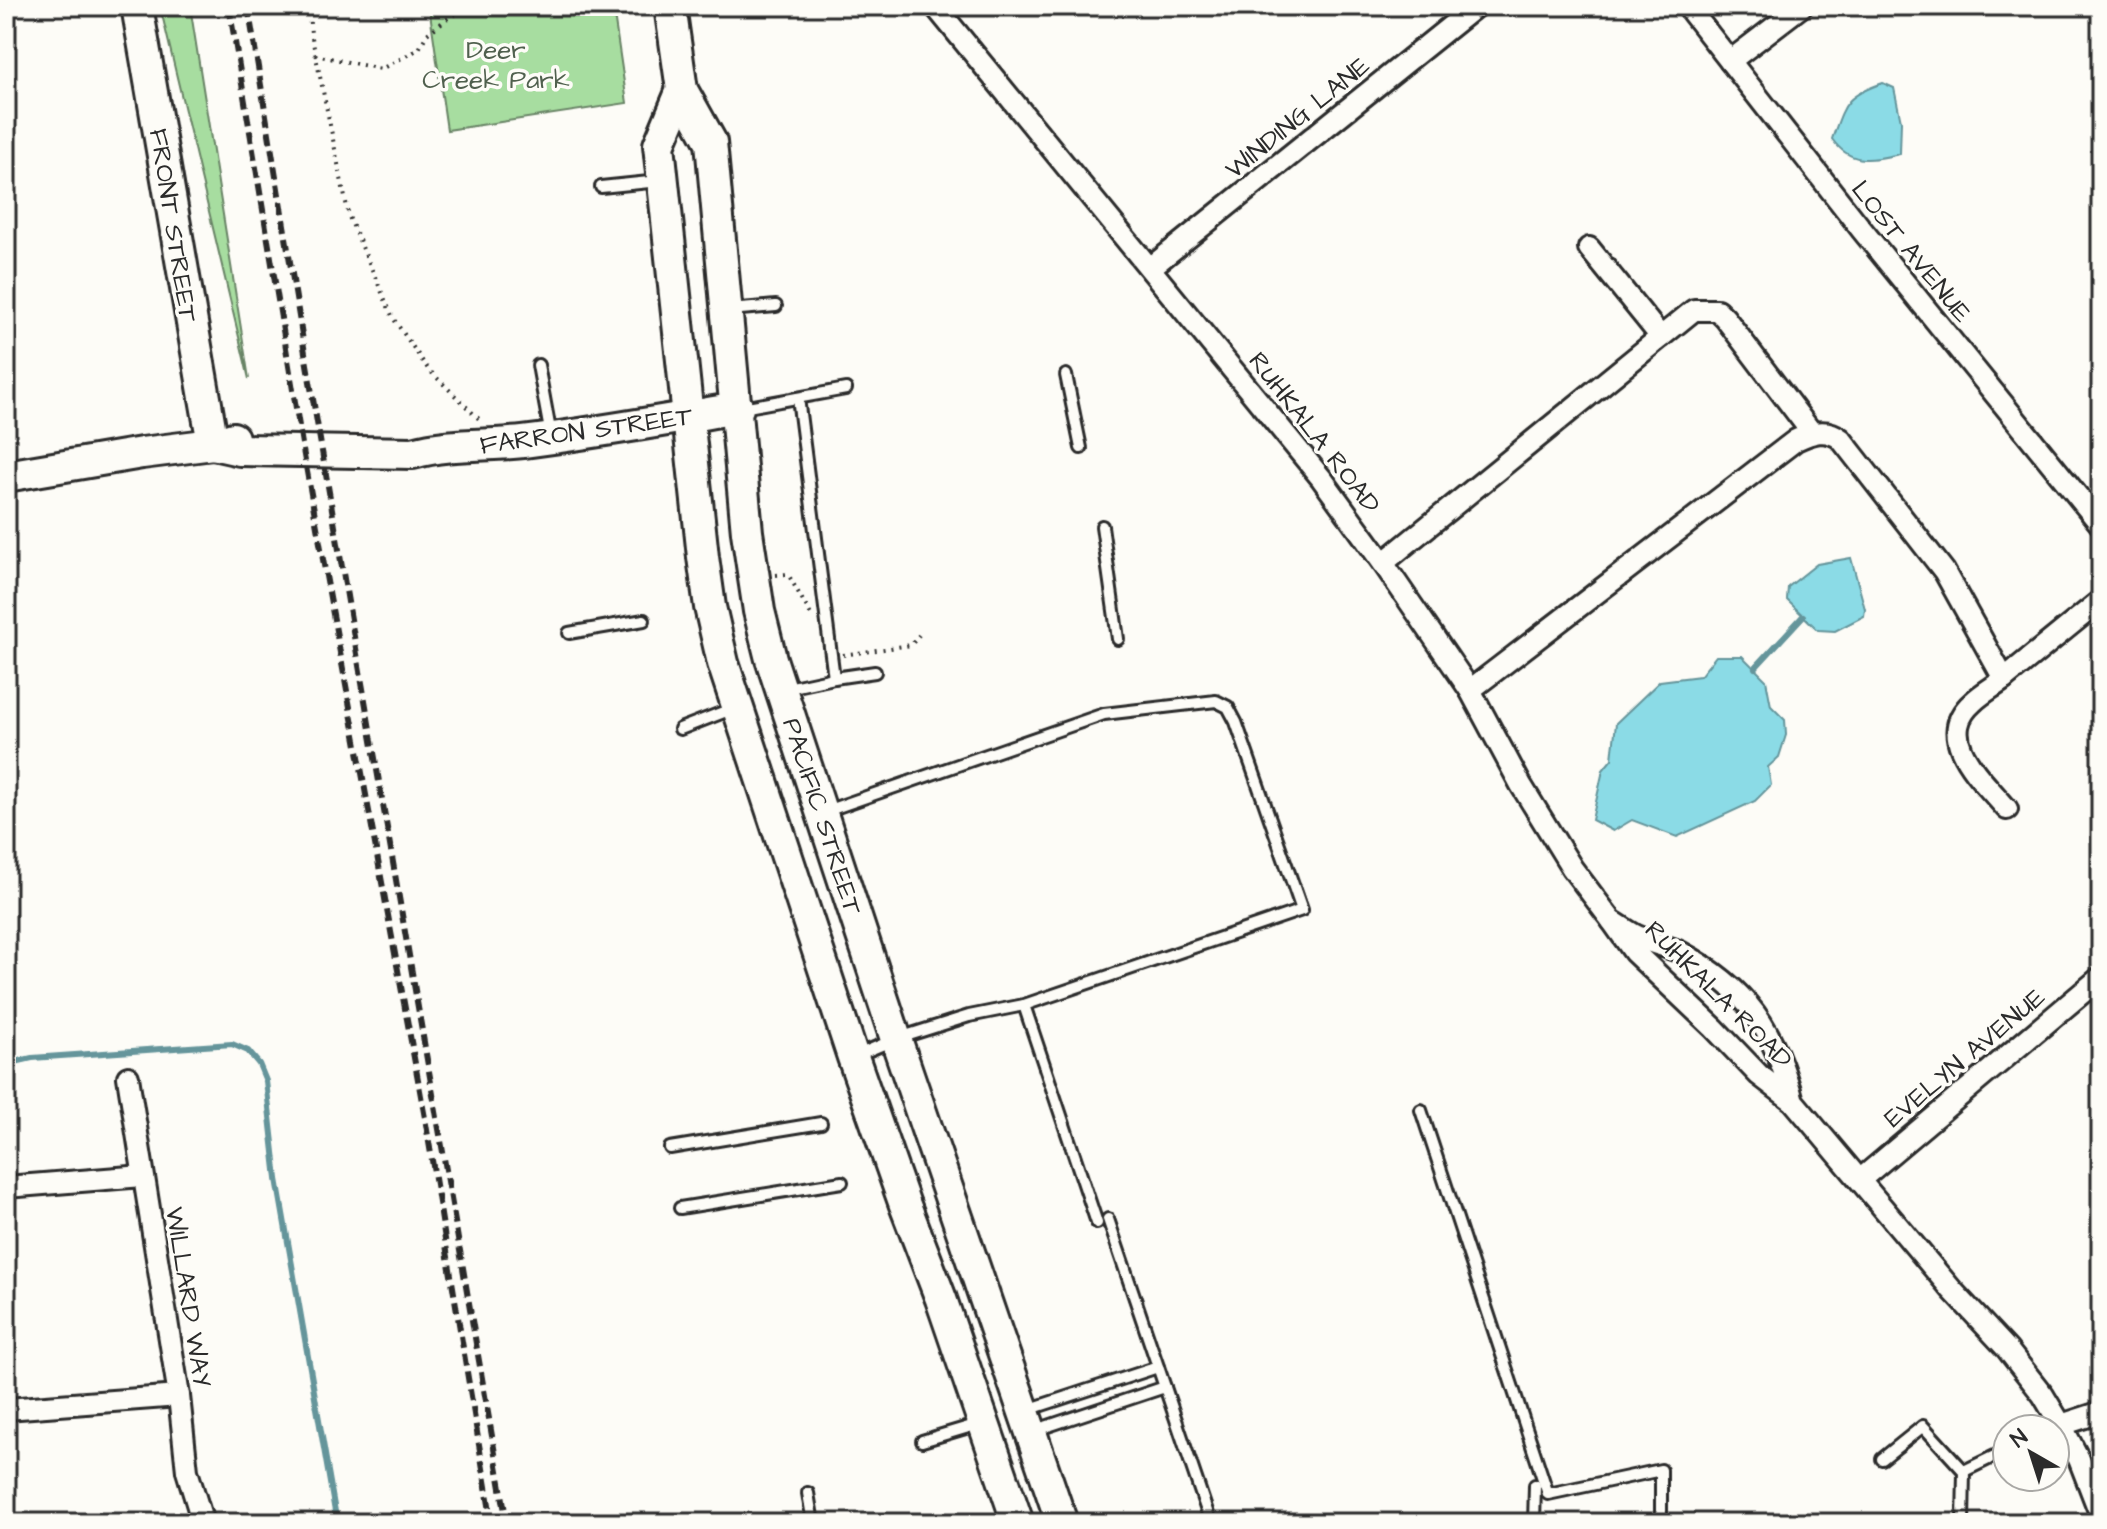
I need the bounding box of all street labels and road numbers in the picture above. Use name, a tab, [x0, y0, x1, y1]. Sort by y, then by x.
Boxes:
street label: WINDING LANE	[1218, 48, 1378, 187]
street label: FRONT STREET	[140, 126, 206, 325]
street label: LOST AVENUE	[1843, 173, 1980, 330]
street label: RUHKALA ROAD	[1240, 344, 1389, 521]
street label: FARRON STREET	[478, 398, 696, 464]
street label: PACIFIC STREET	[773, 713, 871, 920]
street label: RUHKALA ROAD	[1636, 913, 1800, 1077]
street label: EVELYN AVENUE	[1876, 980, 2053, 1136]
street label: WILLARD WAY	[156, 1205, 220, 1390]

